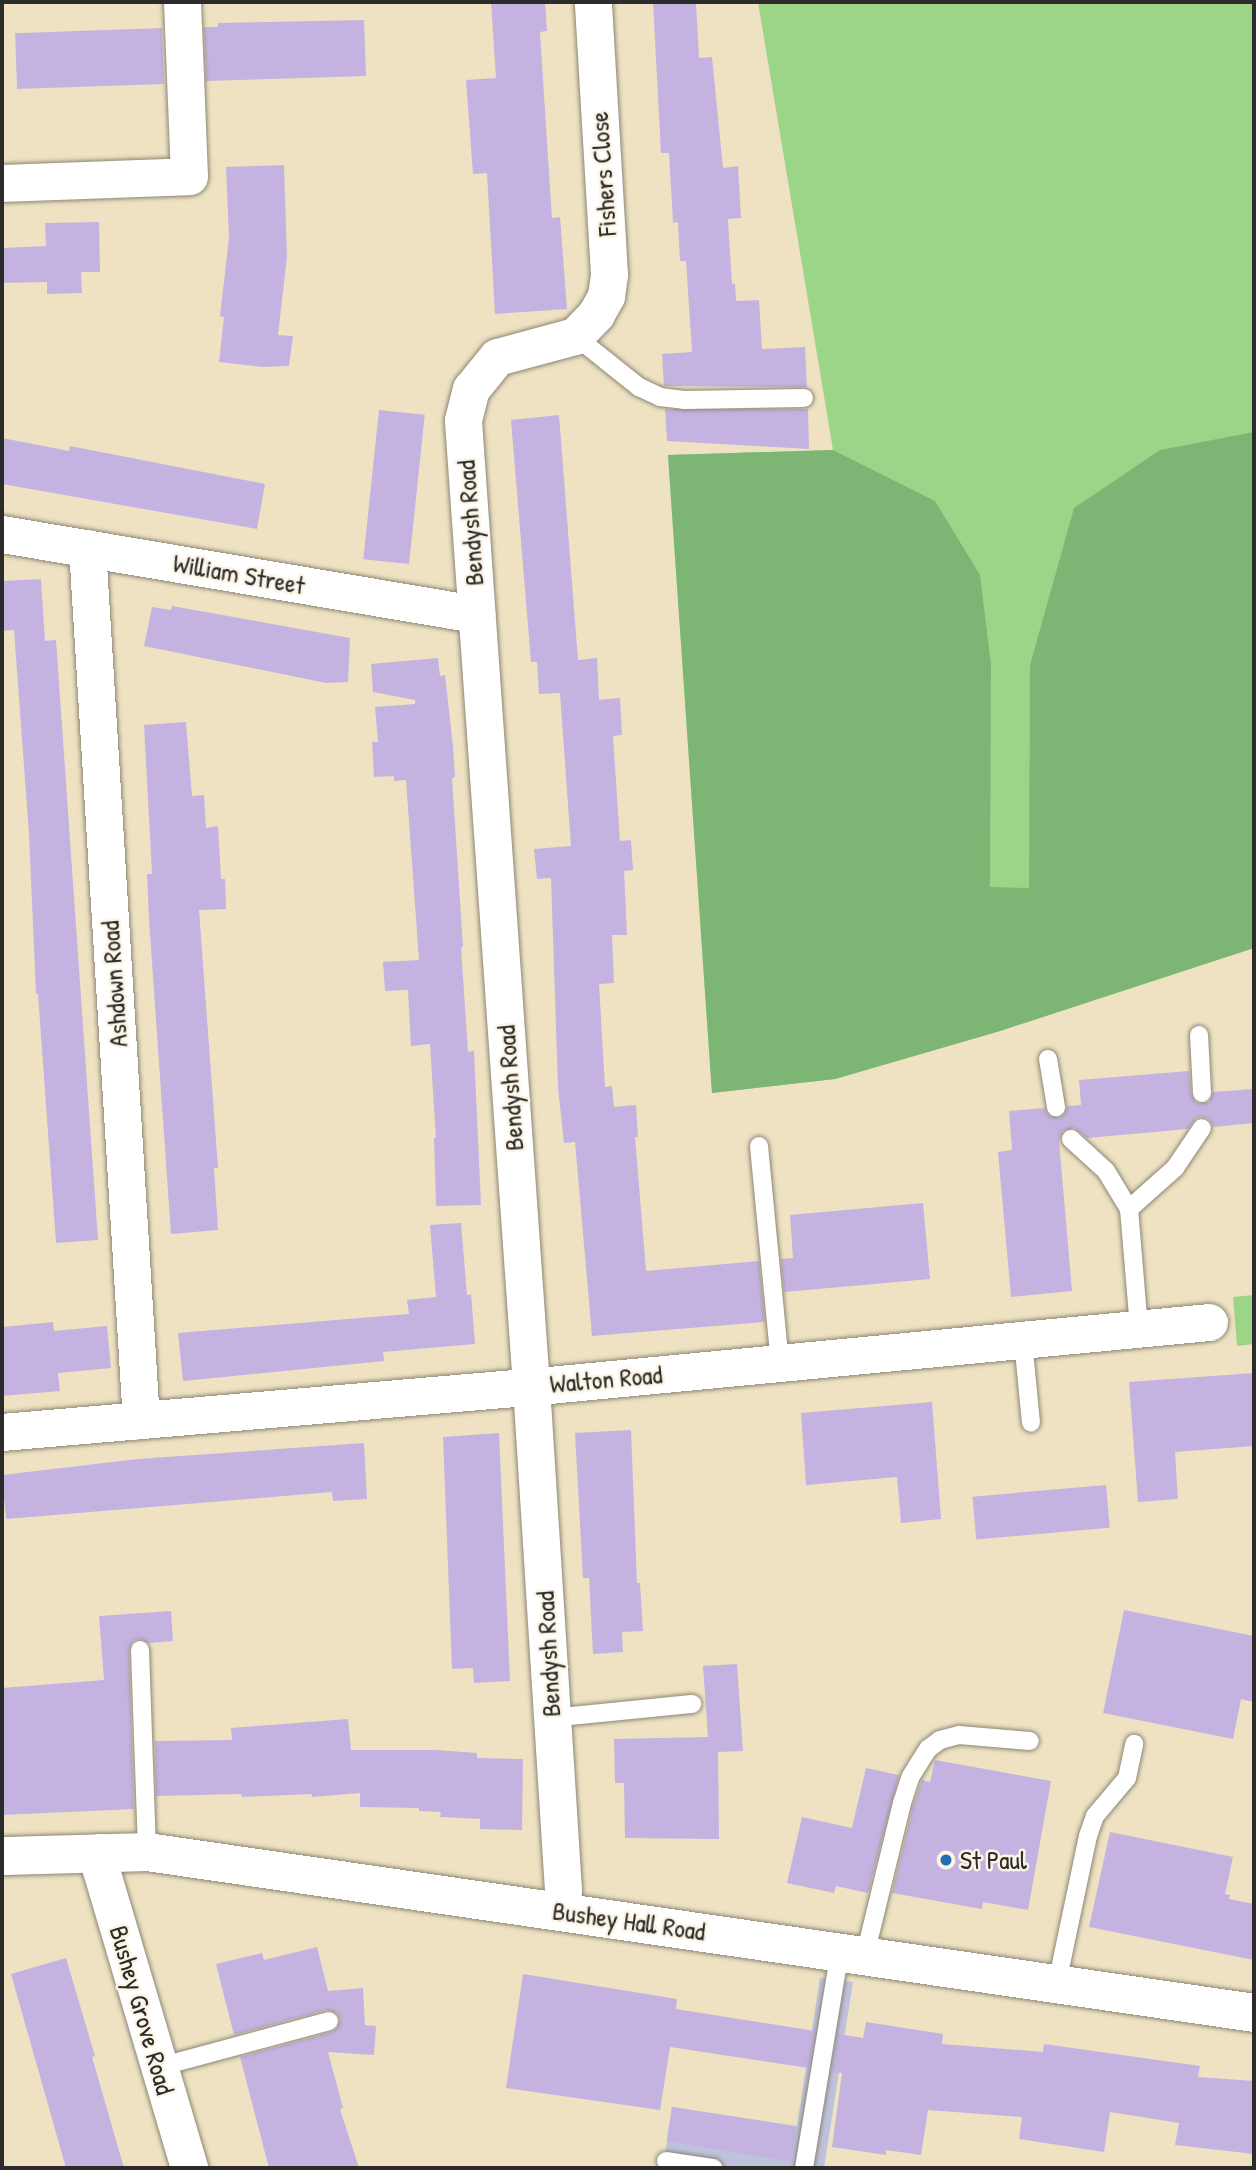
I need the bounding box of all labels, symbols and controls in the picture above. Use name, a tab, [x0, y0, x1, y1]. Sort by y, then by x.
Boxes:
street label: Fishers Close	[583, 111, 623, 237]
street label: Bendysh Road	[450, 459, 490, 587]
street label: William Street	[171, 547, 307, 601]
street label: Ashdown Road	[94, 920, 134, 1048]
street label: Bendysh Road	[490, 1024, 530, 1152]
street label: Walton Road	[548, 1359, 664, 1399]
street label: Bendysh Road	[529, 1590, 567, 1718]
place label: St Paul	[960, 1844, 1027, 1876]
marker: St Paul	[938, 1852, 954, 1868]
street label: Bushey Hall Road	[551, 1895, 707, 1947]
street label: Bushey Grove Road	[103, 1922, 181, 2098]

